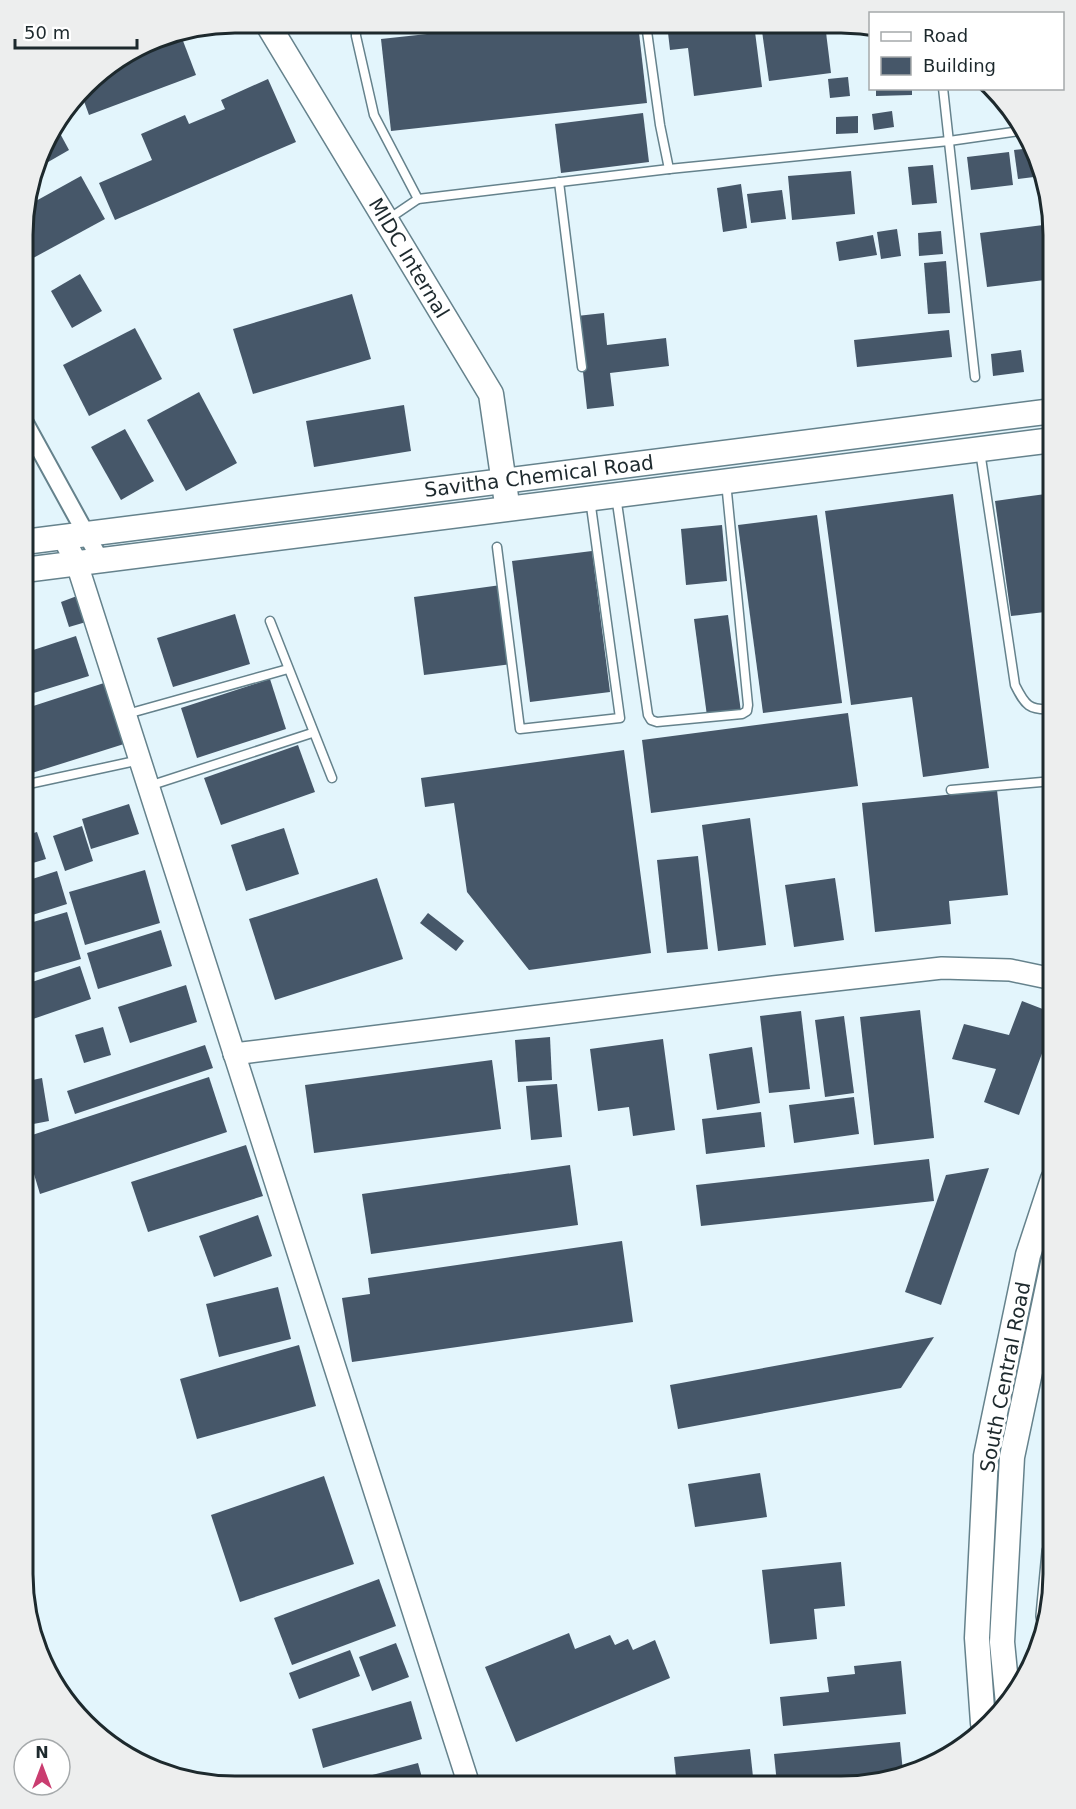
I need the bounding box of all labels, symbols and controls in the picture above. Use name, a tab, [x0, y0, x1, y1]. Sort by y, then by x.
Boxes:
scale bar	[15, 12, 136, 50]
legend	[869, 12, 1064, 90]
text: 50 m	[24, 22, 70, 43]
text: Road	[923, 25, 968, 46]
text: Building	[923, 55, 996, 76]
street label: MIDC Internal	[364, 194, 454, 322]
street label: Savitha Chemical Road	[423, 450, 655, 502]
street label: South Central Road	[975, 1280, 1035, 1474]
north arrow	[12, 1737, 72, 1797]
text: N	[35, 1743, 49, 1762]

